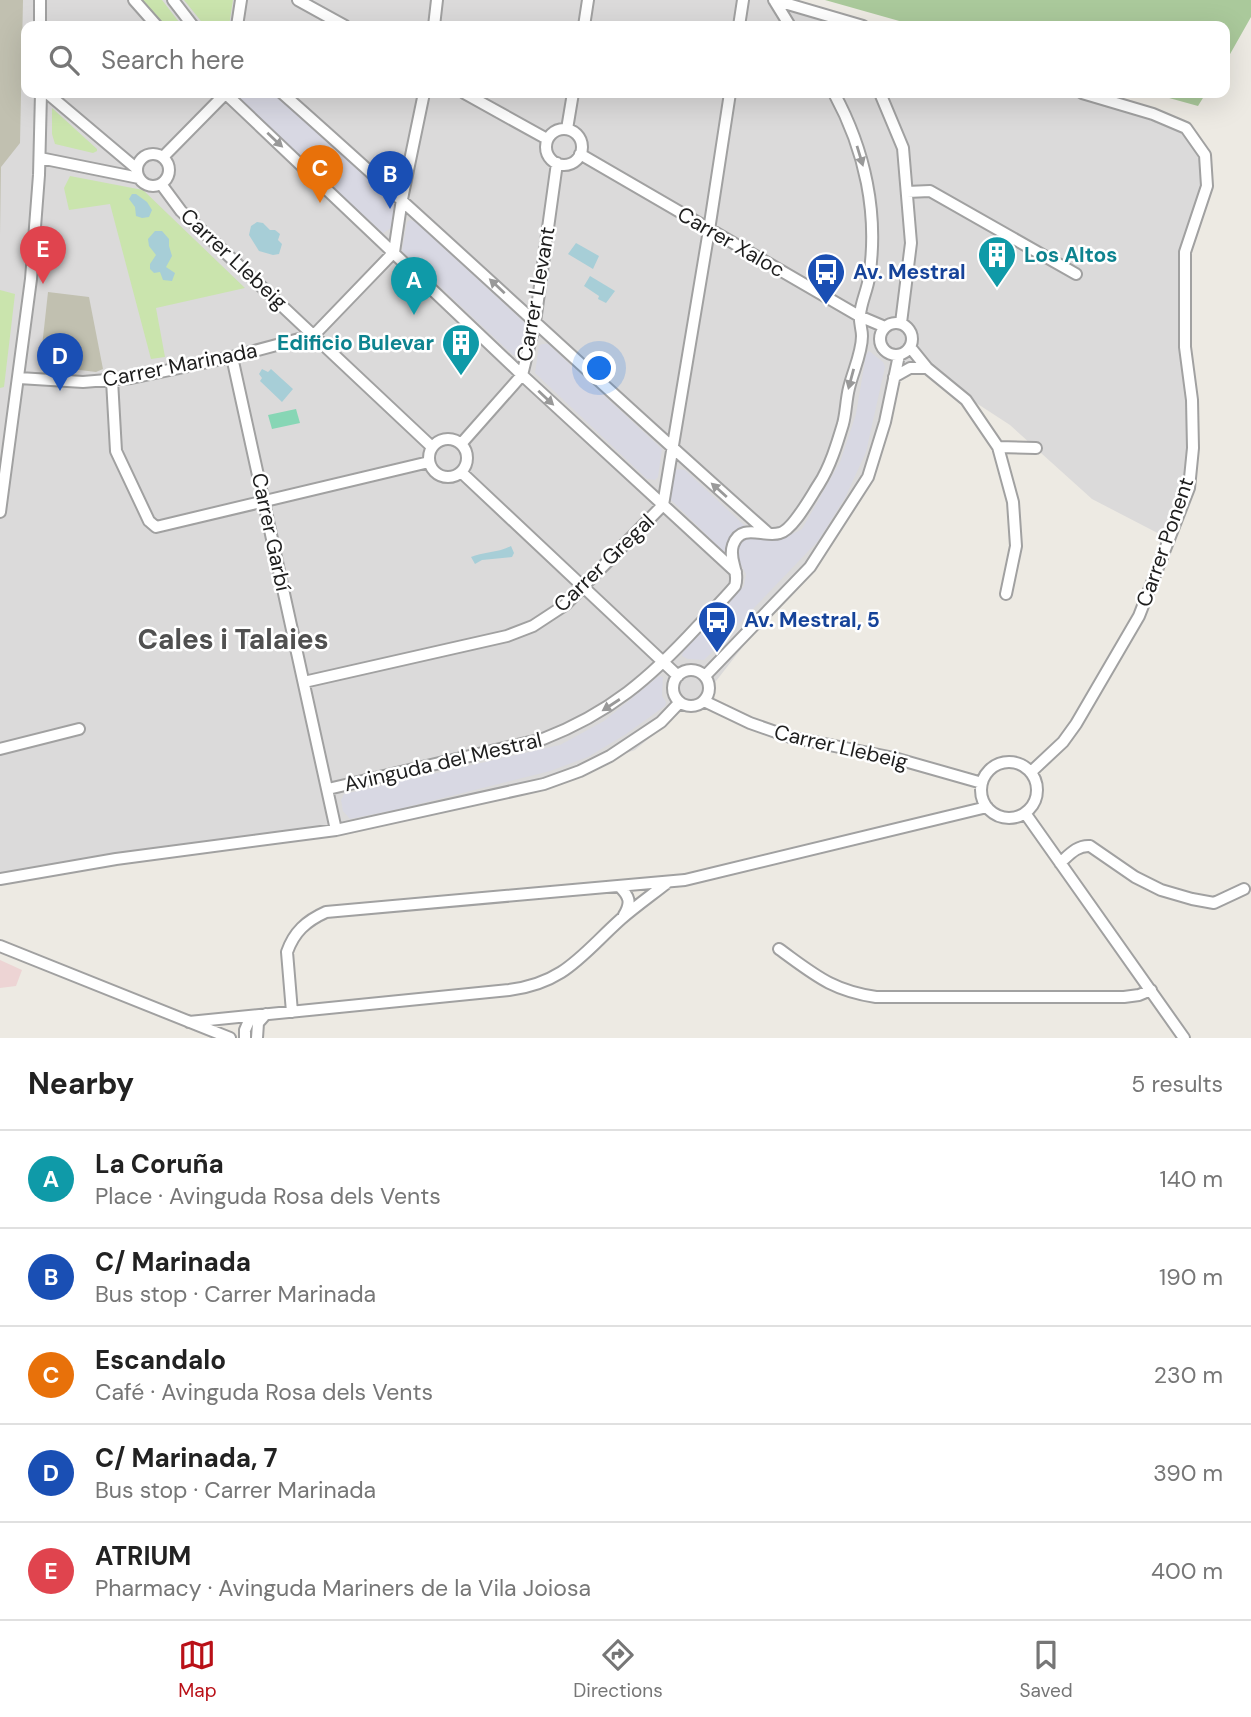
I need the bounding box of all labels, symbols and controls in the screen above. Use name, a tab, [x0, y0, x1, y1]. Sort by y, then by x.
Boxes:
search box	[21, 21, 1230, 98]
icon: search	[45, 41, 83, 79]
text: Search here	[101, 43, 244, 77]
one-way arrow	[266, 131, 283, 147]
pin: C	[297, 145, 343, 203]
one-way arrow	[855, 145, 866, 166]
pin: B	[367, 151, 413, 209]
street label: Carrer Xaloc	[672, 200, 790, 284]
street label: Carrer Llebeig	[175, 202, 294, 316]
street label: Carrer Llevant	[510, 224, 562, 364]
pin: E	[20, 226, 66, 284]
building icon: Los Altos	[976, 234, 1018, 289]
place label: Los Altos	[1024, 241, 1117, 269]
bus stop icon: Av. Mestral	[805, 251, 847, 306]
pin: A	[391, 257, 437, 315]
place label: Av. Mestral	[853, 258, 966, 286]
one-way arrow	[489, 279, 506, 295]
building icon: Edificio Bulevar	[440, 322, 482, 377]
place label: Edificio Bulevar	[277, 329, 434, 357]
pin: D	[37, 333, 83, 391]
street label: Carrer Marinada	[100, 336, 260, 394]
your location	[582, 351, 616, 385]
one-way arrow	[846, 369, 856, 390]
one-way arrow	[537, 390, 555, 406]
street label: Carrer Garbí	[245, 470, 297, 594]
street label: Carrer Ponent	[1130, 474, 1200, 610]
one-way arrow	[710, 482, 728, 498]
street label: Carrer Gregal	[548, 508, 660, 618]
bus stop icon: Av. Mestral, 5	[696, 599, 738, 654]
place label: Av. Mestral, 5	[744, 606, 880, 634]
district label: Cales i Talaies	[137, 621, 329, 658]
one-way arrow	[601, 698, 620, 711]
street label: Carrer Llebeig	[771, 718, 911, 776]
street label: Avinguda del Mestral	[341, 726, 545, 798]
text: Nearby	[28, 1064, 134, 1103]
text: 5 results	[1131, 1069, 1223, 1099]
text: La Coruña	[95, 1147, 224, 1181]
text: A	[43, 1164, 59, 1194]
text: 140 m	[1160, 1164, 1223, 1194]
text: Place · Avinguda Rosa dels Vents	[95, 1181, 441, 1211]
text: C/ Marinada	[95, 1245, 251, 1279]
text: B	[44, 1262, 58, 1292]
text: 190 m	[1159, 1262, 1223, 1292]
text: Bus stop · Carrer Marinada	[95, 1279, 376, 1309]
text: Escandalo	[95, 1343, 226, 1377]
text: C	[43, 1360, 59, 1390]
text: 230 m	[1154, 1360, 1223, 1390]
text: Café · Avinguda Rosa dels Vents	[95, 1377, 433, 1407]
text: C/ Marinada, 7	[95, 1441, 277, 1475]
text: D	[43, 1458, 59, 1488]
text: 390 m	[1153, 1458, 1223, 1488]
text: Bus stop · Carrer Marinada	[95, 1475, 376, 1505]
text: ATRIUM	[95, 1539, 191, 1573]
text: E	[44, 1556, 58, 1586]
text: 400 m	[1151, 1556, 1223, 1586]
text: Pharmacy · Avinguda Mariners de la Vila Joiosa	[95, 1573, 591, 1603]
tab: Map	[178, 1636, 217, 1703]
tab: Directions	[573, 1636, 663, 1703]
tab: Saved	[1019, 1636, 1073, 1703]

